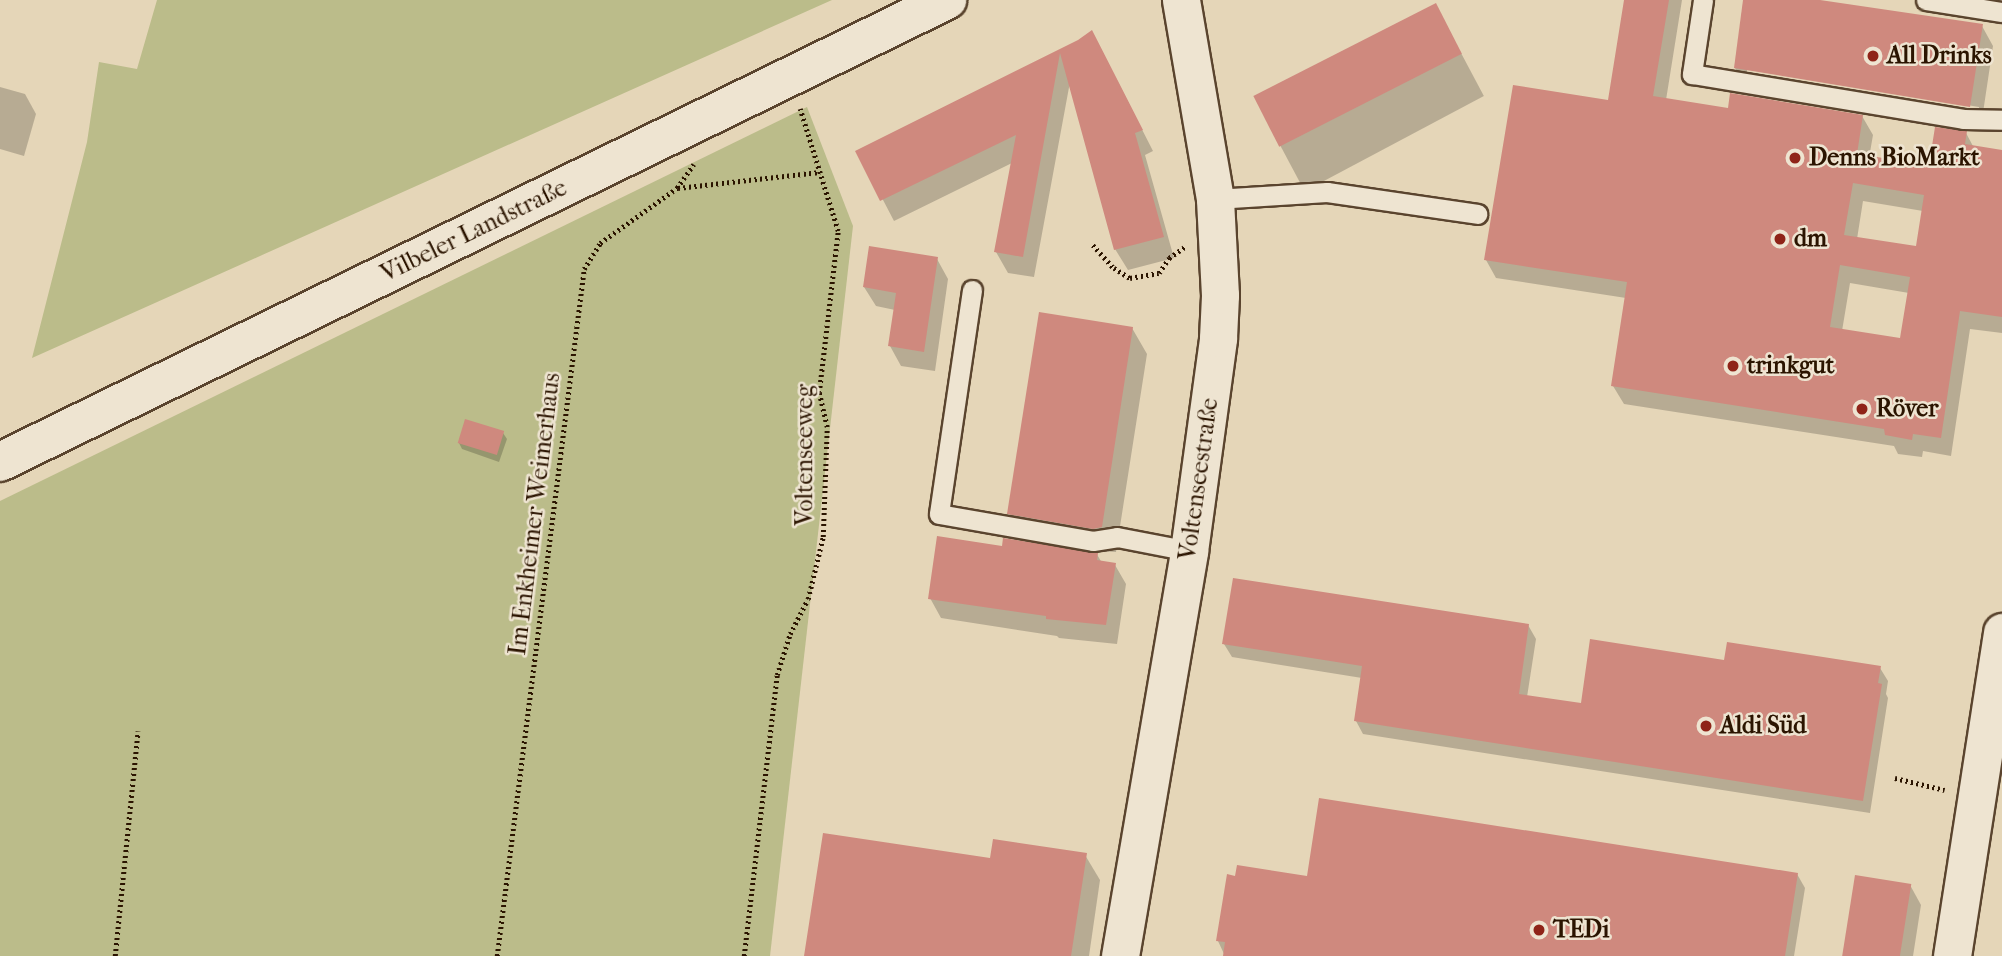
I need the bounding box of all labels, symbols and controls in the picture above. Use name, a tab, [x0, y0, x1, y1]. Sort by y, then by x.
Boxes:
place label: All Drinks	[1887, 42, 1992, 70]
marker: All Drinks	[1865, 48, 1881, 64]
place label: Denns BioMarkt	[1809, 144, 1979, 172]
marker: Denns BioMarkt	[1787, 150, 1803, 166]
street label: Vilbeler Landstraße	[376, 173, 572, 289]
place label: dm	[1794, 225, 1827, 253]
marker: dm	[1772, 231, 1788, 247]
place label: trinkgut	[1747, 352, 1834, 380]
marker: trinkgut	[1725, 358, 1741, 374]
street label: Im Enkheimer Weimerhaus	[503, 371, 567, 657]
street label: Voltenseeweg	[791, 384, 819, 526]
place label: Röver	[1876, 395, 1938, 423]
street label: Voltenseestraße	[1173, 396, 1225, 562]
marker: Röver	[1854, 401, 1870, 417]
place label: Aldi Süd	[1720, 712, 1806, 740]
marker: Aldi Süd	[1698, 718, 1714, 734]
place label: TEDi	[1553, 916, 1609, 944]
marker: TEDi	[1531, 922, 1547, 938]

